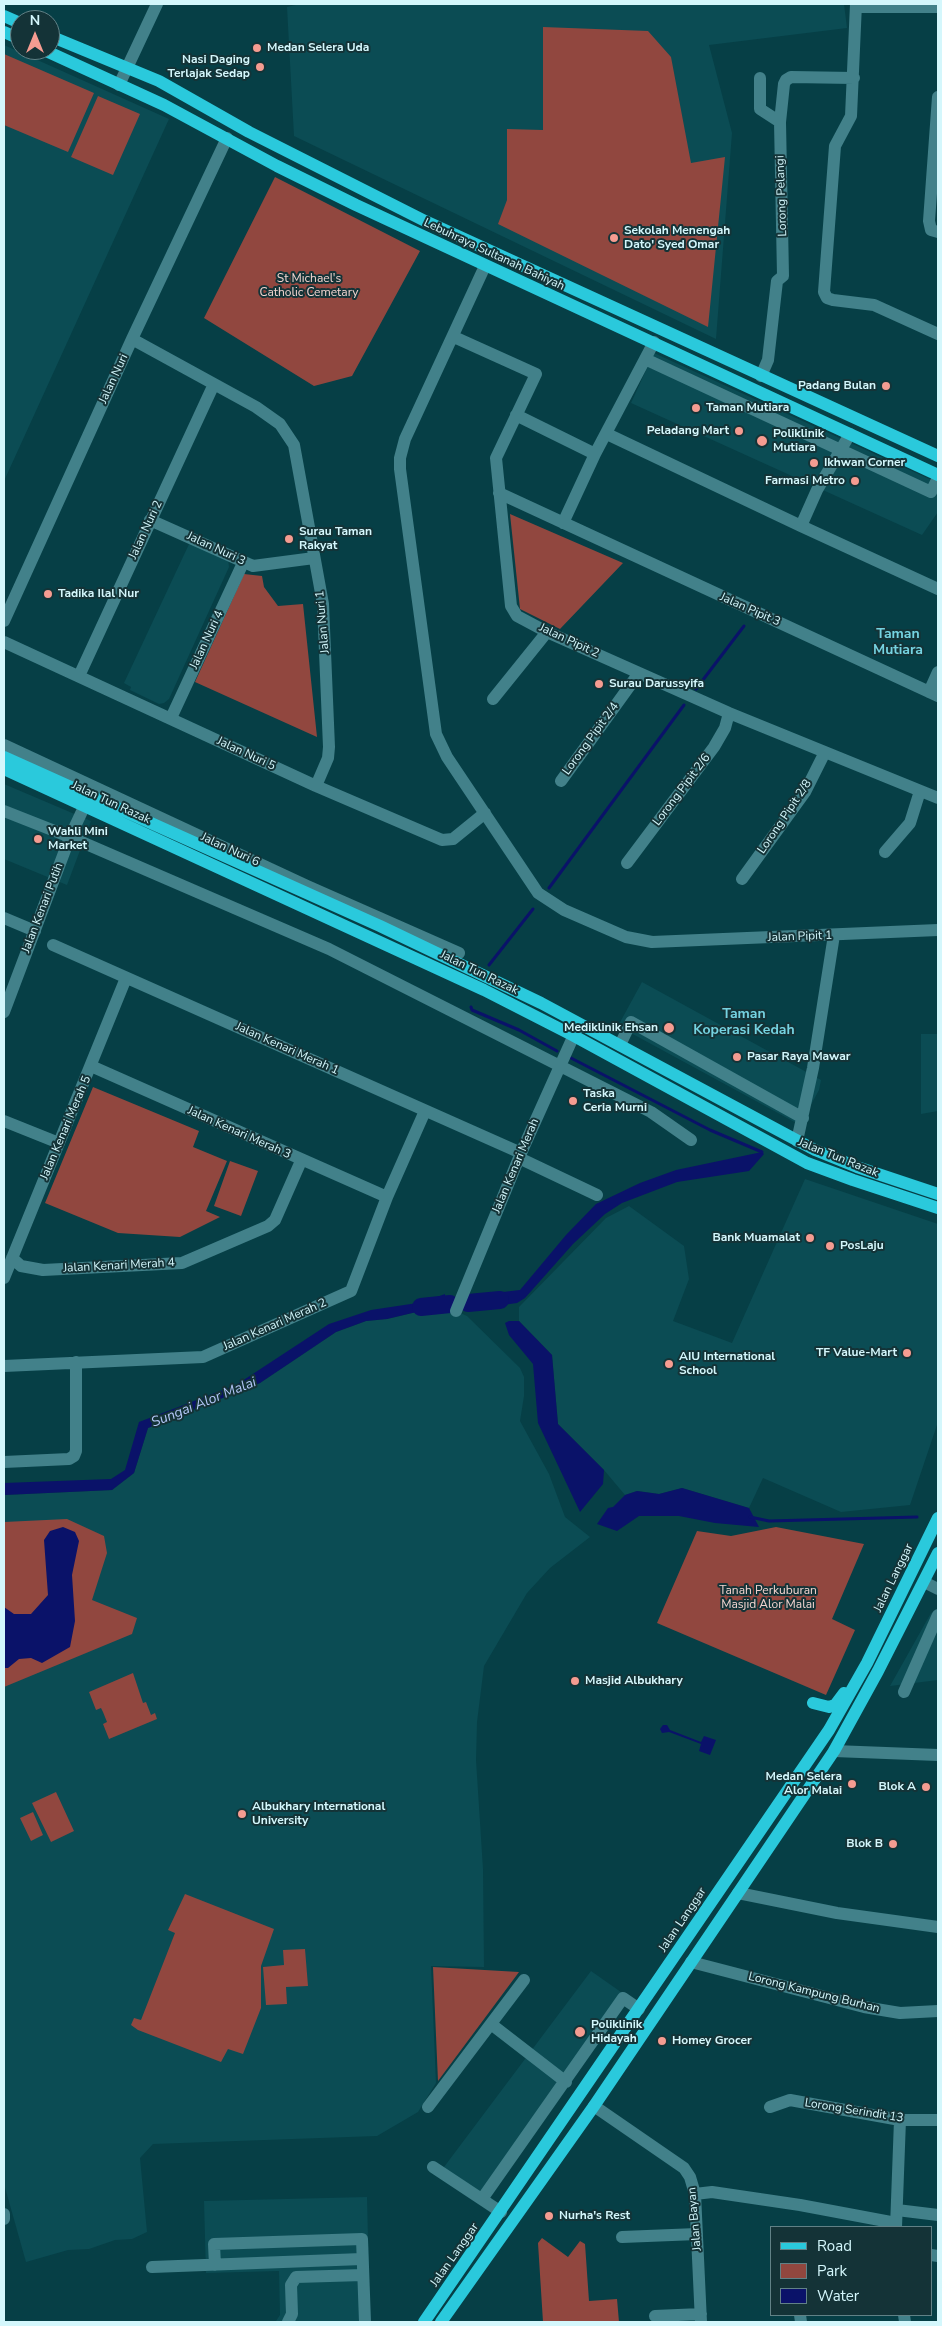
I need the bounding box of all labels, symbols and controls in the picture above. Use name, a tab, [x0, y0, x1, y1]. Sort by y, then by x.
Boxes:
north arrow	[10, 10, 60, 60]
text: N	[30, 11, 40, 30]
place label: Medan Selera Uda	[267, 41, 369, 55]
marker: Medan Selera Uda	[251, 42, 263, 54]
place label: Nasi Daging Terlajak Sedap	[168, 53, 250, 81]
marker: Nasi Daging Terlajak Sedap	[254, 61, 266, 73]
street label: Lorong Pelangi	[773, 155, 791, 237]
street label: Lebuhraya Sultanah Bahiyah	[421, 216, 567, 294]
place label: Sekolah Menengah Dato' Syed Omar	[624, 224, 730, 252]
marker: Sekolah Menengah Dato' Syed Omar	[608, 232, 620, 244]
park label: St Michael's Catholic Cemetary	[260, 272, 358, 300]
street label: Jalan Nuri	[96, 352, 132, 406]
place label: Padang Bulan	[798, 379, 876, 393]
marker: Padang Bulan	[880, 380, 892, 392]
place label: Taman Mutiara	[706, 401, 789, 415]
marker: Taman Mutiara	[690, 402, 702, 414]
place label: Peladang Mart	[647, 424, 729, 438]
marker: Peladang Mart	[733, 425, 745, 437]
place label: Poliklinik Mutiara	[773, 427, 824, 455]
marker: Poliklinik Mutiara	[755, 434, 769, 448]
place label: Ikhwan Corner	[824, 456, 905, 470]
marker: Ikhwan Corner	[808, 457, 820, 469]
place label: Farmasi Metro	[765, 474, 845, 488]
marker: Farmasi Metro	[849, 475, 861, 487]
street label: Jalan Nuri 2	[126, 498, 166, 562]
place label: Surau Taman Rakyat	[299, 525, 372, 553]
street label: Jalan Nuri 3	[184, 529, 248, 569]
marker: Surau Taman Rakyat	[283, 533, 295, 545]
place label: Tadika Ilal Nur	[58, 587, 139, 601]
marker: Tadika Ilal Nur	[42, 588, 54, 600]
street label: Jalan Nuri 1	[313, 590, 333, 654]
street label: Jalan Pipit 3	[718, 590, 782, 630]
street label: Jalan Nuri 4	[187, 608, 227, 672]
street label: Jalan Pipit 2	[537, 621, 601, 661]
district label: Taman Mutiara	[873, 627, 923, 660]
place label: Surau Darussyifa	[609, 677, 704, 691]
marker: Surau Darussyifa	[593, 678, 605, 690]
street label: Lorong Pipit 2/4	[560, 700, 622, 778]
street label: Jalan Nuri 5	[214, 734, 278, 774]
street label: Lorong Pipit 2/6	[650, 751, 714, 829]
street label: Lorong Pipit 2/8	[755, 777, 815, 857]
street label: Jalan Tun Razak	[69, 778, 153, 828]
place label: Wahli Mini Market	[48, 825, 108, 853]
street label: Jalan Nuri 6	[198, 830, 262, 870]
marker: Wahli Mini Market	[32, 833, 44, 845]
street label: Jalan Kenari Putih	[19, 861, 67, 955]
street label: Jalan Pipit 1	[767, 929, 833, 945]
street label: Jalan Tun Razak	[438, 948, 520, 998]
district label: Taman Koperasi Kedah	[693, 1007, 795, 1040]
street label: Jalan Kenari Merah 1	[233, 1020, 341, 1078]
place label: Mediklinik Ehsan	[564, 1021, 658, 1035]
marker: Mediklinik Ehsan	[662, 1021, 676, 1035]
place label: Pasar Raya Mawar	[747, 1050, 850, 1064]
marker: Pasar Raya Mawar	[731, 1051, 743, 1063]
street label: Jalan Kenari Merah 5	[38, 1074, 94, 1182]
place label: Taska Ceria Murni	[583, 1087, 647, 1115]
marker: Taska Ceria Murni	[567, 1095, 579, 1107]
street label: Jalan Kenari Merah 3	[185, 1104, 293, 1162]
street label: Jalan Kenari Merah	[490, 1117, 542, 1215]
street label: Jalan Tun Razak	[796, 1135, 880, 1181]
place label: Bank Muamalat	[712, 1231, 800, 1245]
marker: Bank Muamalat	[804, 1232, 816, 1244]
place label: PosLaju	[840, 1239, 884, 1253]
marker: PosLaju	[824, 1240, 836, 1252]
street label: Jalan Kenari Merah 4	[63, 1256, 175, 1276]
street label: Jalan Kenari Merah 2	[221, 1296, 329, 1354]
place label: TF Value-Mart	[816, 1346, 897, 1360]
marker: TF Value-Mart	[901, 1347, 913, 1359]
place label: AIU International School	[679, 1350, 775, 1378]
marker: AIU International School	[663, 1358, 675, 1370]
water label: Sungai Alor Malai	[149, 1374, 259, 1432]
street label: Jalan Langgar	[871, 1541, 917, 1615]
park label: Tanah Perkuburan Masjid Alor Malai	[719, 1584, 817, 1612]
place label: Masjid Albukhary	[585, 1674, 683, 1688]
marker: Masjid Albukhary	[569, 1675, 581, 1687]
place label: Medan Selera Alor Malai	[766, 1770, 842, 1798]
marker: Medan Selera Alor Malai	[846, 1778, 858, 1790]
place label: Blok A	[878, 1780, 916, 1794]
marker: Blok A	[920, 1781, 932, 1793]
place label: Albukhary International University	[252, 1800, 385, 1828]
marker: Albukhary International University	[236, 1808, 248, 1820]
place label: Blok B	[846, 1837, 883, 1851]
marker: Blok B	[887, 1838, 899, 1850]
street label: Jalan Langgar	[656, 1885, 710, 1955]
street label: Lorong Kampung Burhan	[747, 1970, 881, 2016]
place label: Poliklinik Hidayah	[591, 2018, 642, 2046]
marker: Poliklinik Hidayah	[573, 2025, 587, 2039]
place label: Homey Grocer	[672, 2034, 752, 2048]
marker: Homey Grocer	[656, 2035, 668, 2047]
street label: Lorong Serindit 13	[803, 2096, 905, 2126]
street label: Jalan Bayan	[685, 2187, 705, 2251]
place label: Nurha's Rest	[559, 2209, 630, 2223]
marker: Nurha's Rest	[543, 2210, 555, 2222]
street label: Jalan Langgar	[428, 2220, 482, 2290]
legend	[770, 2226, 932, 2316]
text: Road	[817, 2236, 852, 2256]
text: Park	[817, 2261, 847, 2281]
text: Water	[817, 2286, 859, 2306]

